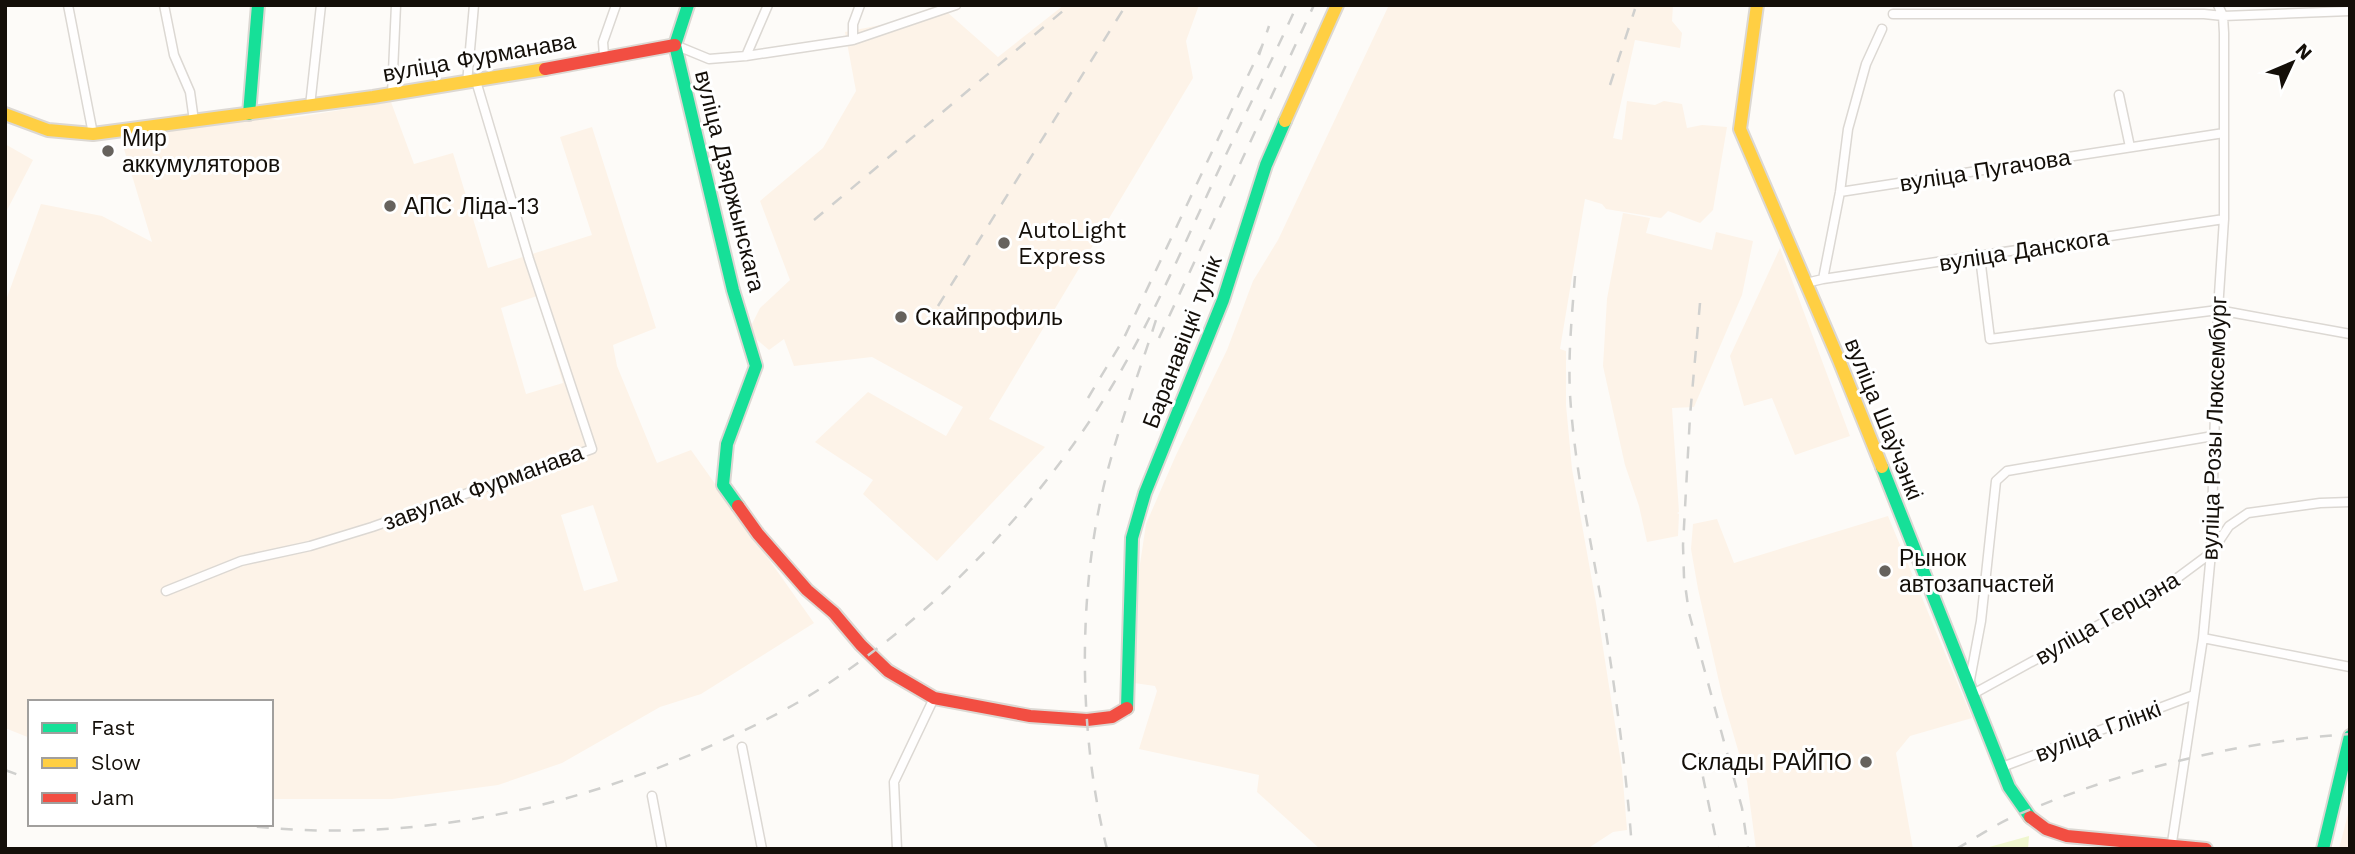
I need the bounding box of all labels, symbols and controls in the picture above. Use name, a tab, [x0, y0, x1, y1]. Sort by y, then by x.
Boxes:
street label: вуліца Фурманава	[381, 27, 578, 88]
north arrow	[2257, 28, 2327, 98]
text: N	[2291, 38, 2317, 65]
street label: вуліца Дзяржынскага	[689, 68, 770, 295]
place label: Мир аккумуляторов	[122, 125, 280, 178]
marker: Мир аккумуляторов	[100, 143, 116, 159]
street label: вуліца Пугачова	[1898, 144, 2073, 197]
place label: АПС Ліда-13	[404, 193, 540, 220]
marker: АПС Ліда-13	[382, 198, 398, 214]
place label: AutoLight Express	[1018, 217, 1127, 270]
street label: вуліца Данскога	[1937, 224, 2111, 277]
marker: AutoLight Express	[996, 235, 1012, 251]
street label: Баранавіцкі тупік	[1137, 251, 1228, 432]
street label: вуліца Розы Люксембург	[2196, 295, 2233, 561]
place label: Скайпрофиль	[915, 304, 1063, 331]
marker: Скайпрофиль	[893, 309, 909, 325]
street label: вуліца Шаўчэнкі	[1839, 334, 1928, 504]
street label: завулак Фурманава	[380, 439, 587, 536]
place label: Рынок автозапчастей	[1899, 545, 2054, 598]
marker: Рынок автозапчастей	[1877, 563, 1893, 579]
street label: вуліца Герцэна	[2030, 566, 2184, 671]
street label: вуліца Глінкі	[2031, 695, 2165, 768]
legend	[28, 700, 273, 826]
text: Fast	[91, 715, 135, 740]
place label: Склады РАЙПО	[1681, 748, 1852, 776]
text: Slow	[91, 750, 141, 775]
marker: Склады РАЙПО	[1858, 754, 1874, 770]
text: Jam	[91, 785, 134, 810]

